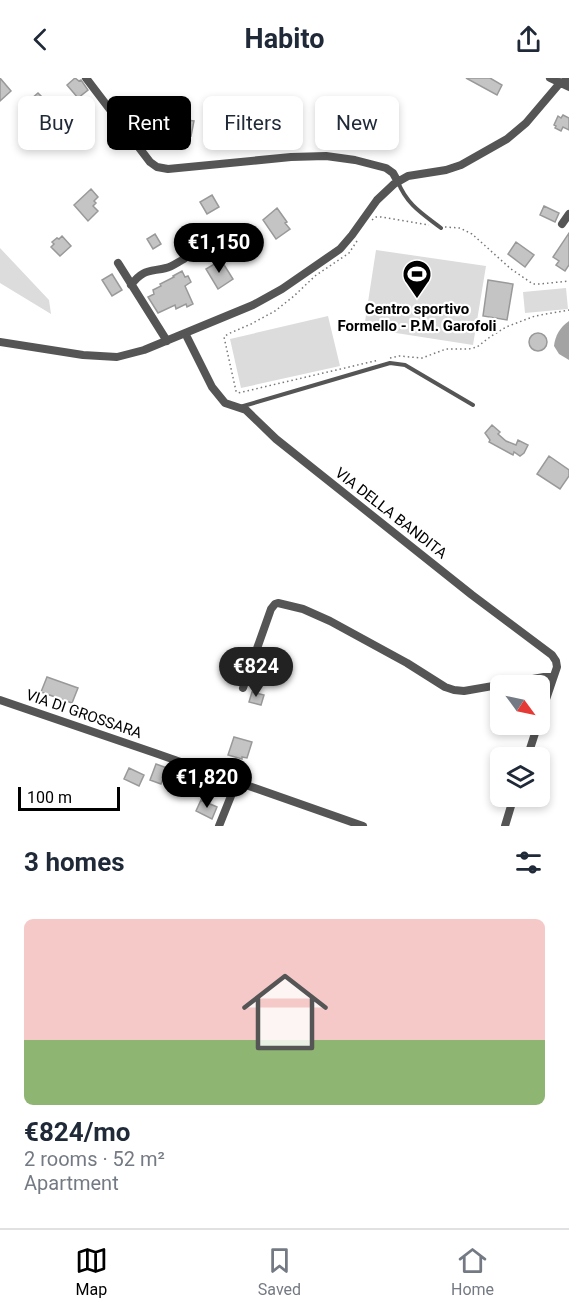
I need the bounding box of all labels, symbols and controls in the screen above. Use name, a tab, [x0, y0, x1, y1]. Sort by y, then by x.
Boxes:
icon: back	[24, 23, 57, 56]
text: Habito	[245, 23, 324, 55]
icon: share	[512, 23, 545, 56]
chip: Buy	[18, 96, 95, 150]
chip: Rent	[107, 96, 191, 150]
chip: Filters	[203, 96, 303, 150]
chip: New	[315, 96, 399, 150]
pin: €1,150	[170, 223, 268, 274]
text: €1,150	[188, 230, 250, 254]
sports icon: Centro sportivo Formello - P.M. Garofoli	[401, 258, 433, 300]
place label: Centro sportivo Formello - P.M. Garofoli	[337, 300, 497, 335]
street label: VIA DELLA BANDITA	[331, 464, 451, 562]
pin: €824	[220, 647, 292, 698]
text: €824	[233, 654, 279, 678]
north arrow	[490, 675, 550, 735]
map controls	[490, 675, 550, 807]
street label: VIA DI GROSSARA	[24, 686, 144, 742]
button: layers	[490, 747, 550, 807]
pin: €1,820	[158, 758, 256, 809]
text: €1,820	[176, 765, 238, 789]
scale bar	[18, 784, 120, 812]
text: 100 m	[27, 788, 72, 807]
icon: filters	[512, 846, 545, 879]
text: 3 homes	[24, 847, 125, 877]
icon: home	[231, 958, 339, 1066]
text: €824/mo	[24, 1117, 131, 1147]
text: 2 rooms · 52 m²	[24, 1147, 165, 1171]
text: Apartment	[24, 1171, 119, 1195]
tab: Map	[75, 1244, 108, 1299]
tab: Saved	[258, 1244, 301, 1299]
tab: Home	[451, 1244, 494, 1299]

